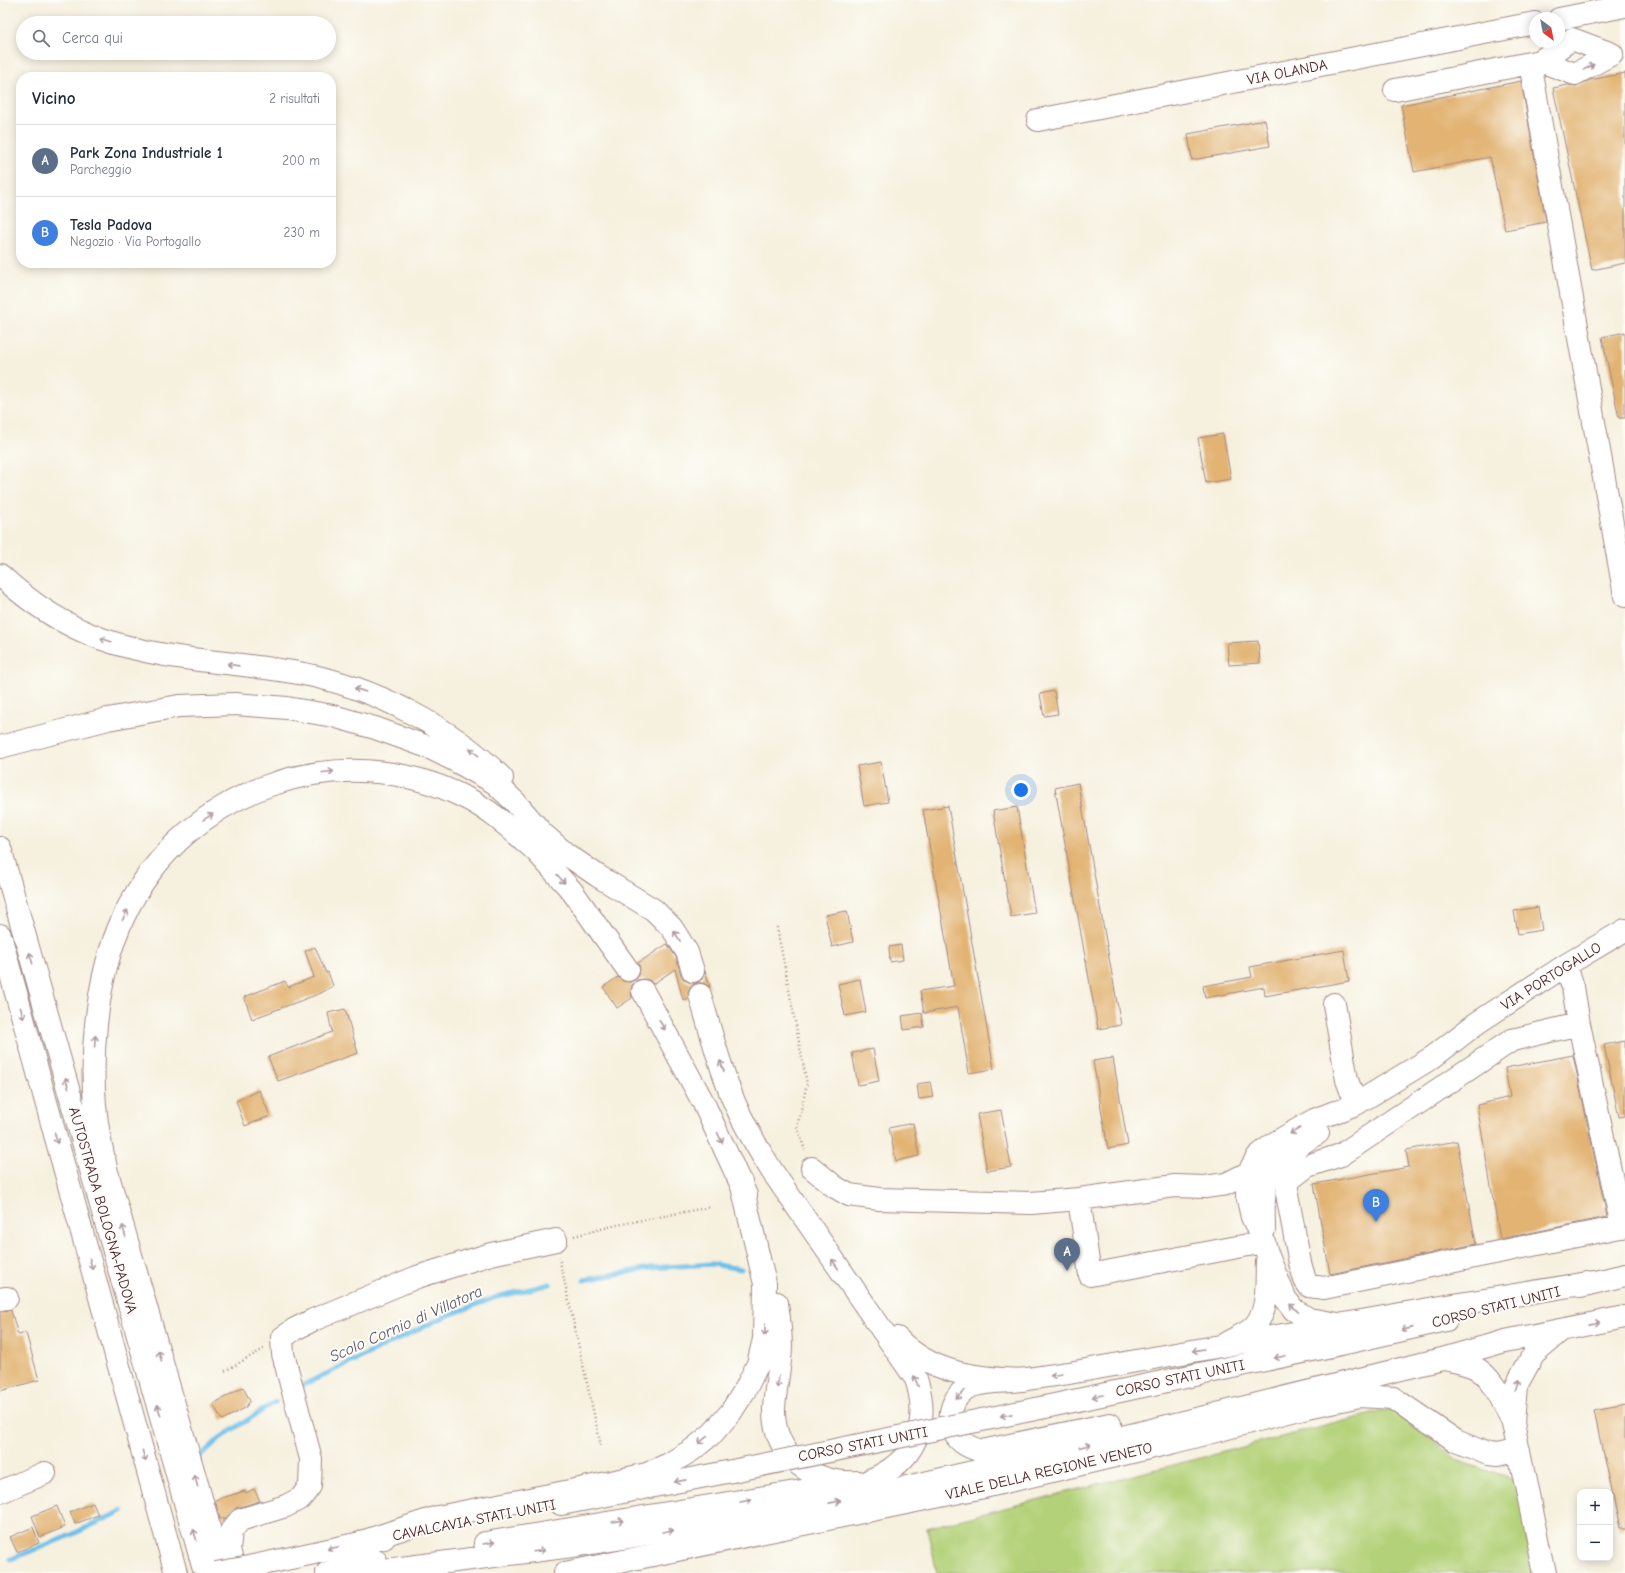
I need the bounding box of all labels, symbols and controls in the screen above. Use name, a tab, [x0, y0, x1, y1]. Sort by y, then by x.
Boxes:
north arrow	[1529, 12, 1565, 48]
search box	[16, 16, 336, 60]
icon: search	[30, 27, 52, 49]
text: Cerca qui	[62, 29, 123, 47]
street label: VIA OLANDA	[1245, 55, 1329, 89]
one-way arrow	[1583, 62, 1595, 70]
text: Vicino	[32, 89, 75, 108]
text: 2 risultati	[269, 91, 320, 106]
text: Park Zona Industriale 1	[70, 144, 223, 162]
text: A	[41, 153, 49, 168]
text: 200 m	[282, 153, 320, 168]
text: Parcheggio	[70, 162, 132, 177]
text: Tesla Padova	[70, 216, 152, 234]
text: B	[41, 225, 49, 240]
text: 230 m	[284, 225, 320, 240]
text: Negozio · Via Portogallo	[70, 234, 201, 249]
one-way arrow	[100, 636, 113, 643]
one-way arrow	[227, 661, 240, 668]
one-way arrow	[355, 686, 367, 694]
one-way arrow	[469, 748, 479, 757]
one-way arrow	[321, 768, 334, 775]
your location	[1011, 780, 1031, 800]
one-way arrow	[202, 813, 214, 821]
one-way arrow	[557, 873, 566, 884]
one-way arrow	[122, 909, 129, 921]
one-way arrow	[673, 931, 681, 942]
street label: VIA PORTOGALLO	[1498, 938, 1604, 1014]
one-way arrow	[27, 952, 34, 965]
one-way arrow	[18, 1006, 26, 1019]
one-way arrow	[658, 1019, 666, 1031]
one-way arrow	[91, 1035, 98, 1048]
one-way arrow	[717, 1061, 725, 1073]
one-way arrow	[63, 1077, 70, 1090]
street label: AUTOSTRADA BOLOGNA-PADOVA	[65, 1105, 141, 1316]
one-way arrow	[1289, 1128, 1301, 1136]
one-way arrow	[53, 1131, 60, 1144]
one-way arrow	[717, 1131, 724, 1143]
pin: B	[1363, 1189, 1389, 1222]
one-way arrow	[120, 1225, 127, 1238]
pin: A	[1054, 1238, 1080, 1271]
one-way arrow	[87, 1257, 95, 1270]
one-way arrow	[831, 1259, 839, 1270]
water label: Scolo Cornio di Villatora	[327, 1282, 485, 1366]
street label: CORSO STATI UNITI	[1430, 1282, 1562, 1332]
one-way arrow	[1289, 1303, 1299, 1313]
one-way arrow	[1587, 1318, 1600, 1326]
one-way arrow	[761, 1323, 768, 1336]
one-way arrow	[1400, 1326, 1413, 1333]
one-way arrow	[1191, 1346, 1204, 1354]
one-way arrow	[156, 1349, 163, 1362]
one-way arrow	[1274, 1354, 1287, 1362]
street label: CORSO STATI UNITI	[1114, 1355, 1246, 1400]
one-way arrow	[1050, 1371, 1063, 1379]
one-way arrow	[774, 1375, 782, 1388]
one-way arrow	[912, 1376, 919, 1388]
one-way arrow	[1515, 1378, 1522, 1391]
one-way arrow	[955, 1390, 964, 1400]
one-way arrow	[1092, 1393, 1105, 1401]
one-way arrow	[155, 1404, 162, 1417]
one-way arrow	[1000, 1412, 1013, 1420]
street label: CORSO STATI UNITI	[797, 1423, 929, 1465]
one-way arrow	[698, 1436, 709, 1445]
street label: VIALE DELLA REGIONE VENETO	[944, 1438, 1154, 1504]
one-way arrow	[1078, 1442, 1091, 1450]
one-way arrow	[141, 1450, 148, 1463]
one-way arrow	[192, 1474, 199, 1487]
one-way arrow	[674, 1477, 687, 1485]
map controls	[1577, 1489, 1613, 1561]
button: +	[1577, 1489, 1613, 1525]
street label: CAVALCAVIA STATI UNITI	[391, 1495, 557, 1545]
one-way arrow	[739, 1497, 752, 1505]
one-way arrow	[828, 1498, 841, 1506]
one-way arrow	[611, 1517, 624, 1525]
button: −	[1577, 1525, 1613, 1561]
one-way arrow	[661, 1527, 674, 1535]
one-way arrow	[191, 1529, 198, 1542]
one-way arrow	[482, 1538, 495, 1546]
one-way arrow	[327, 1545, 340, 1553]
one-way arrow	[532, 1547, 545, 1555]

